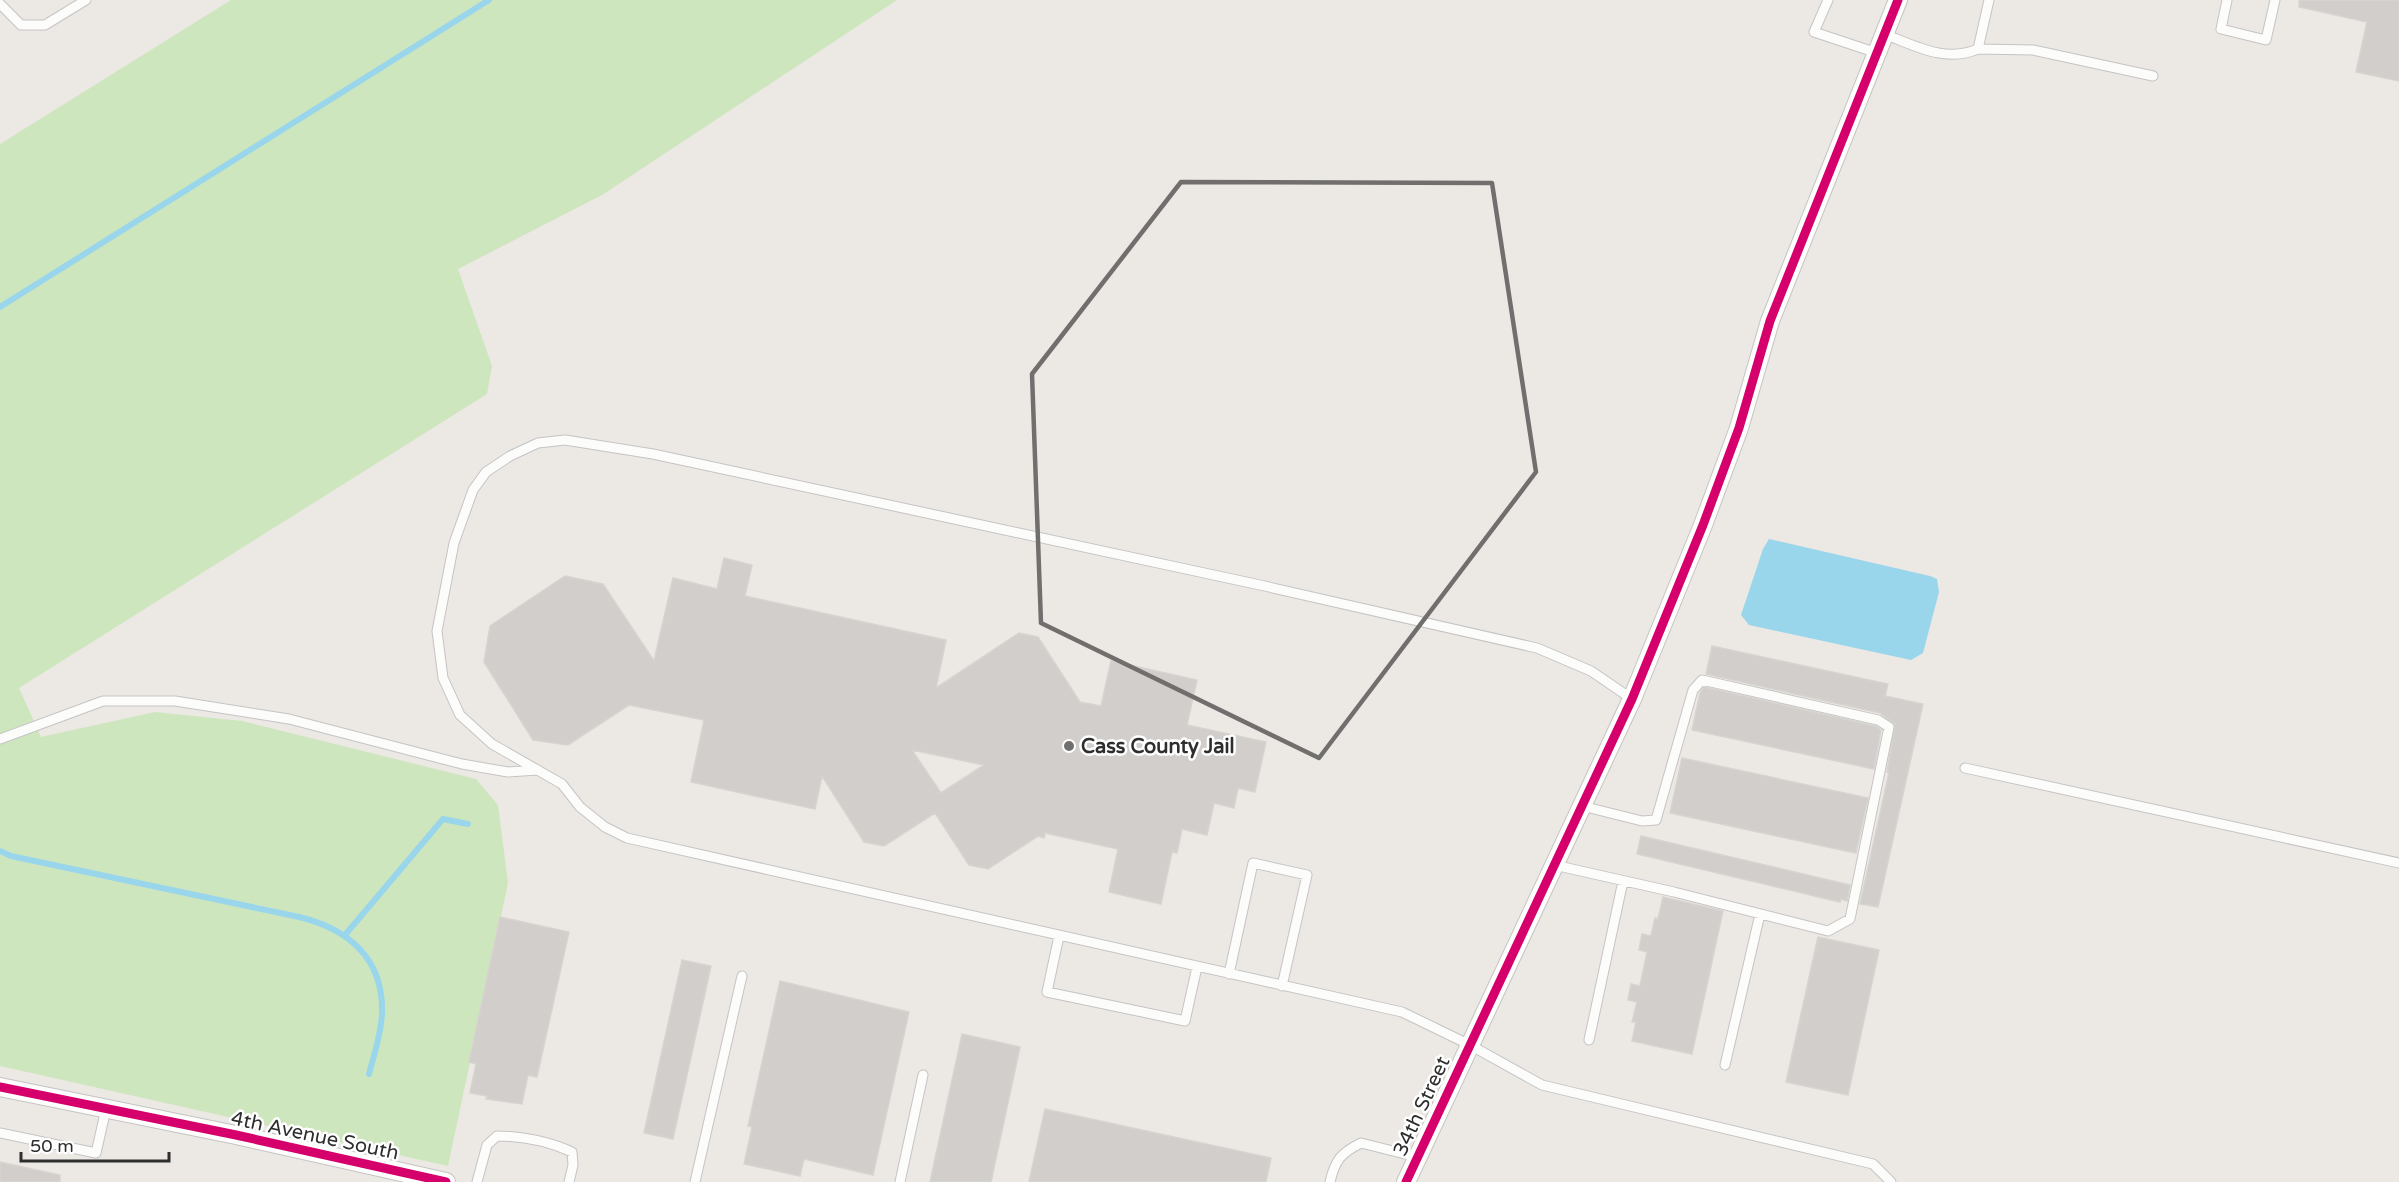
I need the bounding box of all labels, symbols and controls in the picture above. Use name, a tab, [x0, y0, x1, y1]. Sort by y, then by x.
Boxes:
place label: Cass County Jail	[1081, 735, 1234, 759]
marker: Cass County Jail	[1062, 739, 1076, 753]
street label: 34th Street	[1388, 1052, 1456, 1160]
street label: 4th Avenue South	[229, 1106, 401, 1165]
scale bar	[21, 1125, 170, 1163]
text: 50 m	[30, 1135, 74, 1157]

